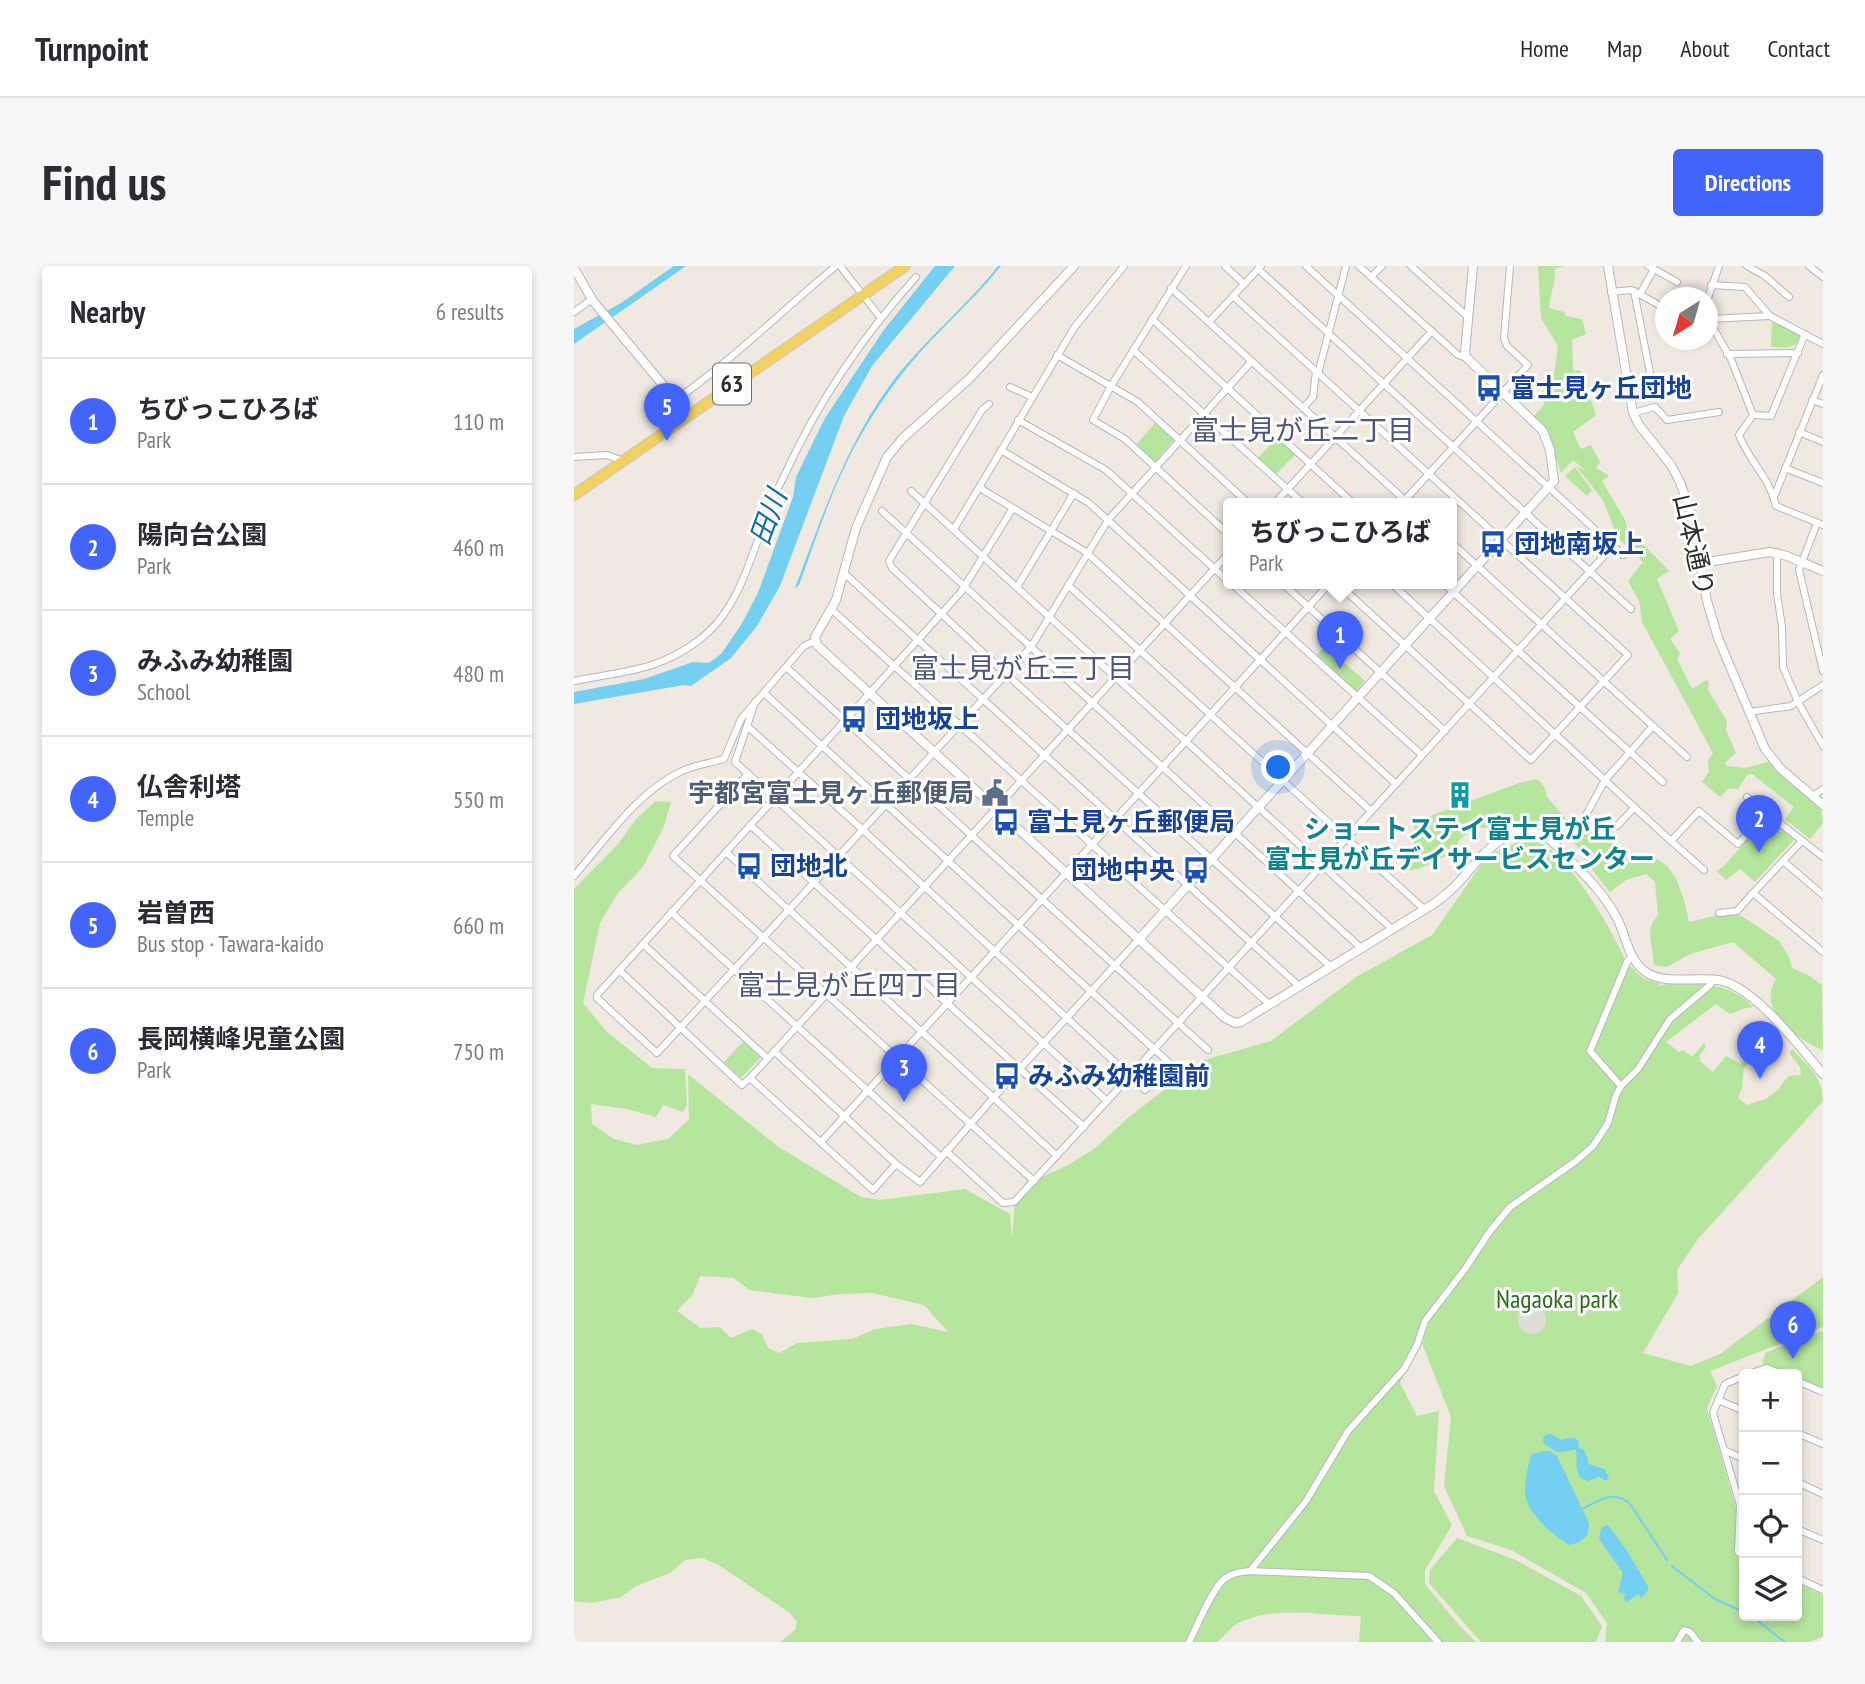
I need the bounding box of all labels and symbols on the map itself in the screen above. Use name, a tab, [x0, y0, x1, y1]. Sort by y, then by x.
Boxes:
north arrow	[1655, 287, 1718, 350]
road number: 63	[713, 364, 751, 404]
place label: 富士見ヶ丘団地	[1510, 371, 1692, 404]
bus stop icon: 富士見ヶ丘団地	[1474, 373, 1504, 403]
pin: 5	[644, 383, 690, 441]
district label: 富士見が丘二丁目	[1191, 411, 1415, 448]
water label: 田川	[741, 481, 796, 549]
street label: 山本通り	[1667, 491, 1722, 599]
place label: 団地南坂上	[1514, 527, 1644, 560]
bus stop icon: 団地南坂上	[1478, 529, 1508, 559]
pin: 1	[1317, 611, 1363, 669]
district label: 富士見が丘三丁目	[911, 649, 1135, 686]
place label: 団地坂上	[875, 702, 979, 735]
bus stop icon: 団地坂上	[839, 704, 869, 734]
your location	[1261, 750, 1295, 784]
place label: 宇都宮富士見ヶ丘郵便局	[688, 776, 974, 809]
public building icon: 宇都宮富士見ヶ丘郵便局	[980, 778, 1010, 808]
building icon: ショートステイ富士見が丘 富士見が丘デイサービスセンター	[1445, 780, 1475, 810]
pin: 2	[1736, 795, 1782, 853]
place label: 富士見ヶ丘郵便局	[1027, 805, 1235, 838]
bus stop icon: 富士見ヶ丘郵便局	[991, 807, 1021, 837]
place label: ショートステイ富士見が丘 富士見が丘デイサービスセンター	[1265, 812, 1655, 875]
place label: 団地北	[770, 849, 848, 882]
bus stop icon: 団地北	[734, 851, 764, 881]
place label: 団地中央	[1071, 853, 1175, 886]
bus stop icon: 団地中央	[1181, 855, 1211, 885]
district label: 富士見が丘四丁目	[737, 966, 961, 1003]
pin: 4	[1737, 1021, 1783, 1079]
pin: 3	[881, 1044, 927, 1102]
place label: みふみ幼稚園前	[1028, 1059, 1210, 1092]
bus stop icon: みふみ幼稚園前	[992, 1061, 1022, 1091]
park label: Nagaoka park	[1496, 1282, 1618, 1315]
pin: 6	[1770, 1301, 1816, 1359]

